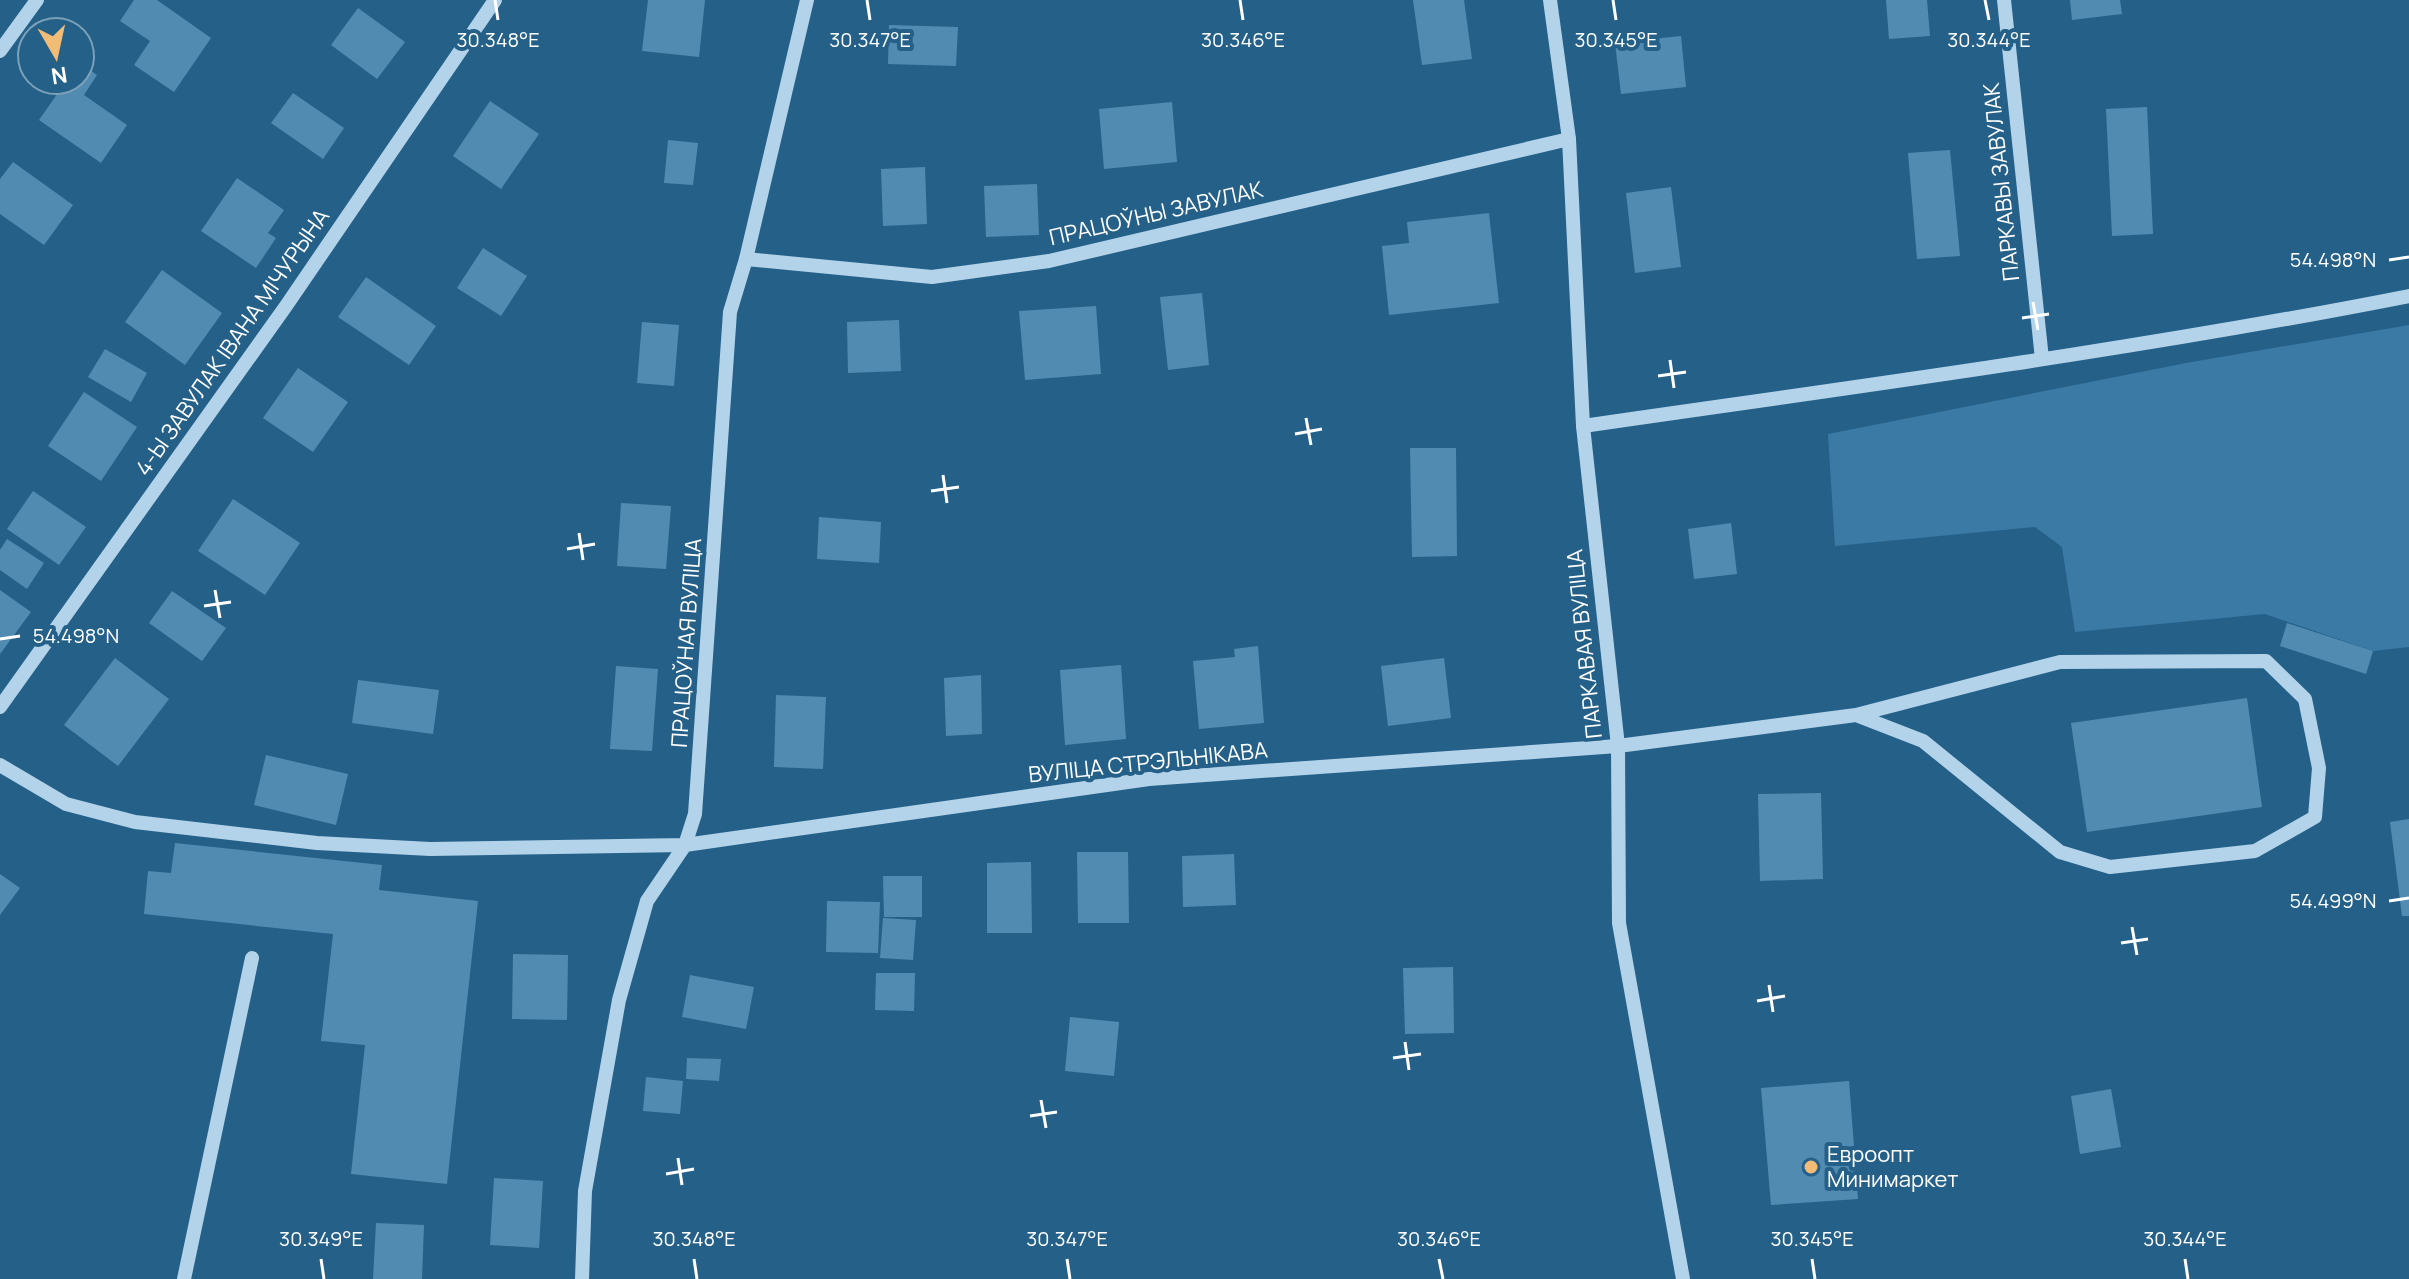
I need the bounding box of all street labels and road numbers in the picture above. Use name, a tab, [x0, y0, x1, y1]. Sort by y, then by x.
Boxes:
street label: ПАРКАВЫ ЗАВУЛАК	[1976, 81, 2026, 283]
street label: ПРАЦОЎНЫ ЗАВУЛАК	[1046, 174, 1267, 252]
street label: 4-Ы ЗАВУЛАК ІВАНА МІЧУРЫНА	[128, 203, 336, 481]
street label: ПРАЦОЎНАЯ ВУЛІЦА	[664, 537, 708, 749]
street label: ПАРКАВАЯ ВУЛІЦА	[1559, 548, 1609, 740]
street label: ВУЛІЦА СТРЭЛЬНІКАВА	[1027, 735, 1269, 789]

